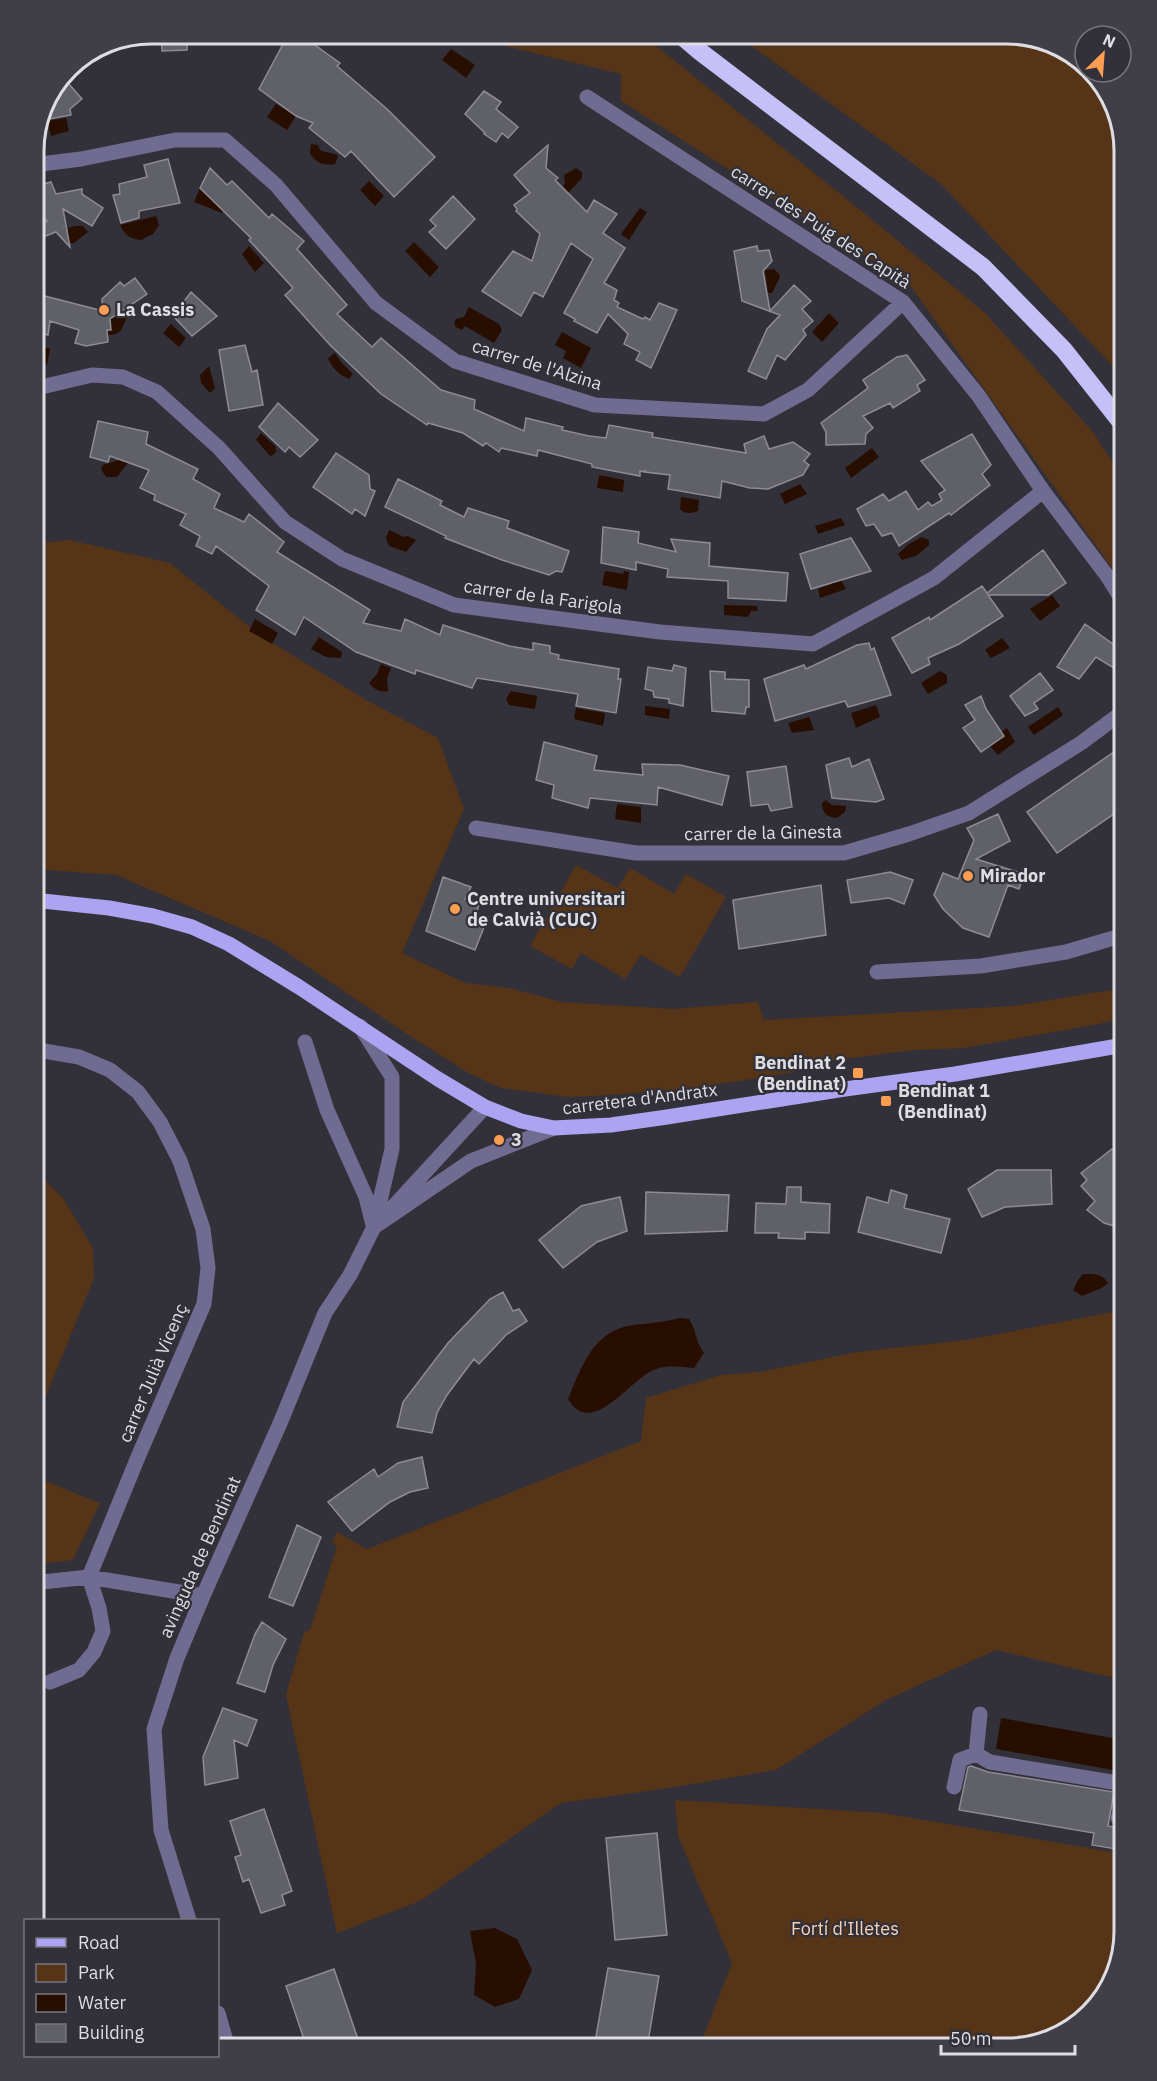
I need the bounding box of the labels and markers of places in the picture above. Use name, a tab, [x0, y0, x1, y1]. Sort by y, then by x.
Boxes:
place label: La Cassis	[116, 298, 194, 321]
marker: La Cassis	[97, 303, 111, 317]
place label: Mirador	[980, 864, 1046, 887]
marker: Mirador	[961, 869, 975, 883]
place label: Centre universitari de Calvià (CUC)	[467, 887, 625, 931]
marker: Centre universitari de Calvià (CUC)	[448, 902, 462, 916]
place label: Bendinat 2 (Bendinat)	[754, 1051, 846, 1095]
marker: Bendinat 2 (Bendinat)	[851, 1066, 865, 1080]
place label: Bendinat 1 (Bendinat)	[898, 1079, 990, 1123]
marker: Bendinat 1 (Bendinat)	[879, 1094, 893, 1108]
place label: 3	[511, 1128, 522, 1151]
marker: 3	[492, 1133, 506, 1147]

